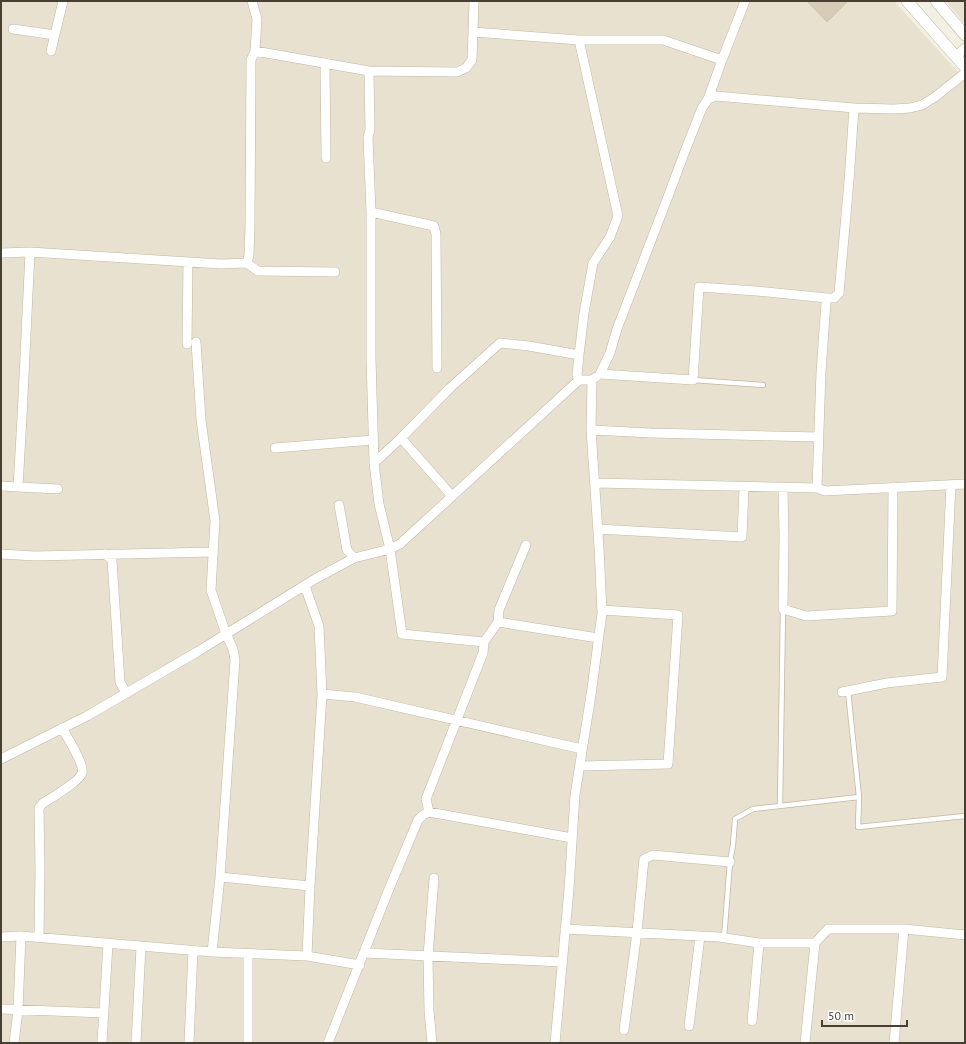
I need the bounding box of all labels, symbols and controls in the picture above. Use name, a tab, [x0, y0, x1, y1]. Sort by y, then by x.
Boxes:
scale bar	[822, 1002, 907, 1028]
text: 50 m	[828, 1008, 854, 1023]

